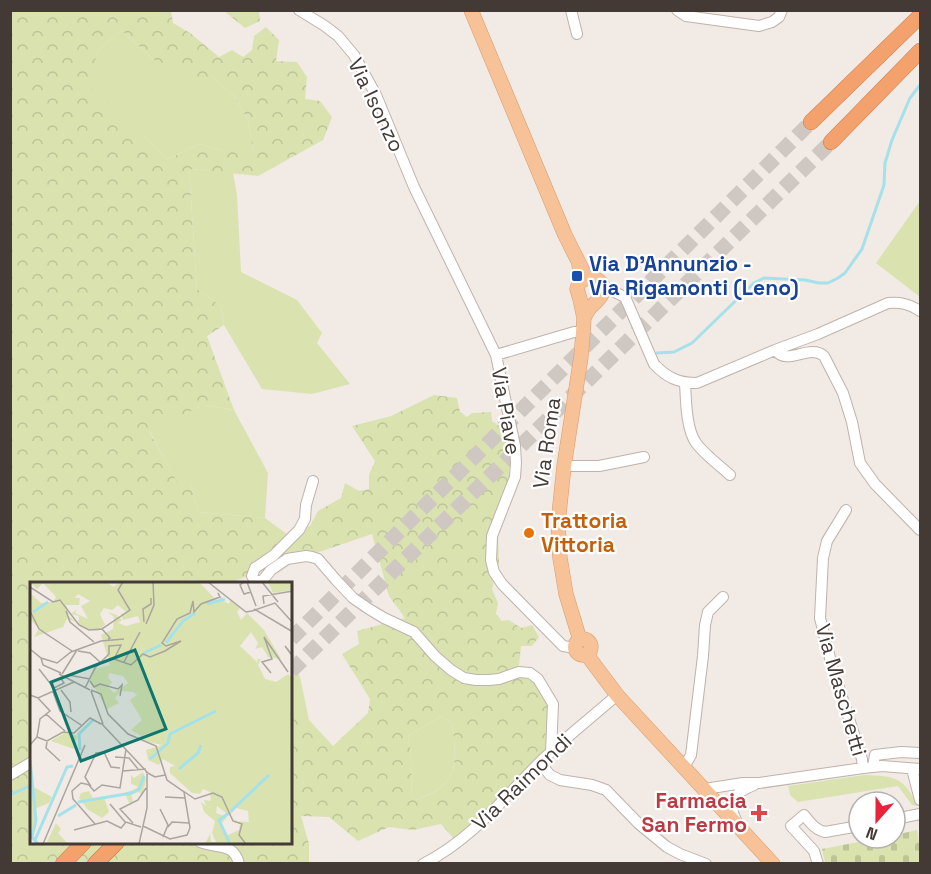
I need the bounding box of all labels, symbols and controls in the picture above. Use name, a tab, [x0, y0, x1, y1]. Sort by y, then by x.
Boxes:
street label: Via Isonzo	[342, 53, 411, 156]
place label: Via D'Annunzio - Via Rigamonti (Leno)	[589, 250, 799, 301]
marker: Via D'Annunzio - Via Rigamonti (Leno)	[570, 269, 584, 283]
street label: Via Piave	[486, 365, 527, 457]
street label: Via Roma	[527, 396, 566, 490]
place label: Trattoria Vittoria	[541, 507, 627, 558]
marker: Trattoria Vittoria	[522, 526, 536, 540]
inset map	[30, 582, 292, 844]
street label: Via Maschetti	[810, 621, 873, 759]
street label: Via Raimondi	[466, 727, 577, 836]
place label: Farmacia San Fermo	[642, 787, 747, 838]
north arrow	[847, 790, 907, 850]
marker: Farmacia San Fermo	[752, 806, 766, 820]
text: N	[863, 822, 881, 845]

